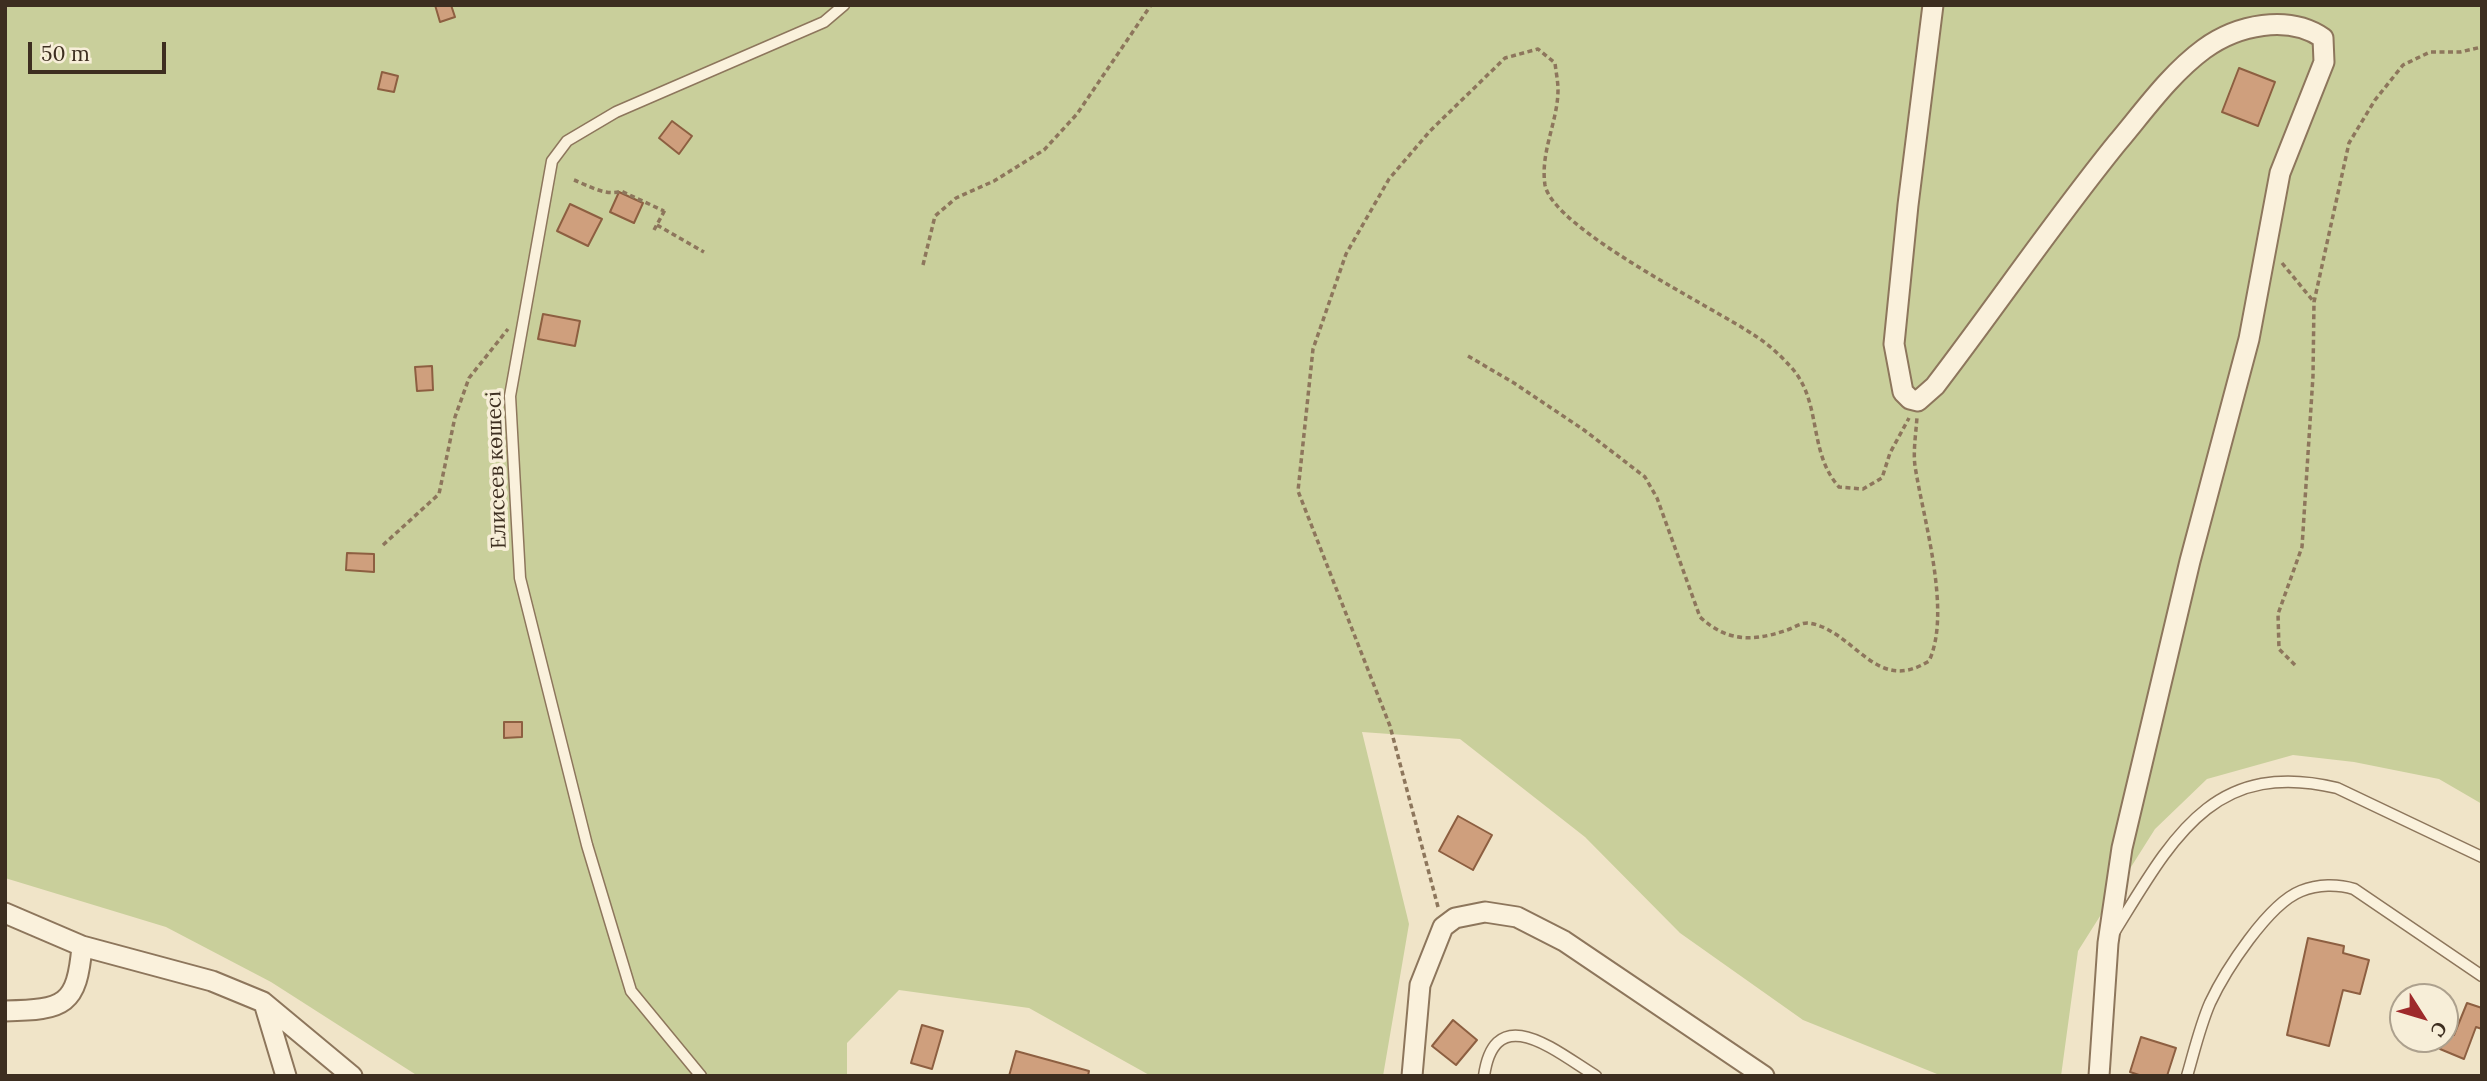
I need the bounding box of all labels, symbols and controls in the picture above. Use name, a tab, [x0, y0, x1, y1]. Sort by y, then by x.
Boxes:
scale bar	[32, 28, 170, 72]
text: 50 m	[41, 40, 90, 67]
street label: Елисеев көшесі	[482, 391, 512, 549]
north arrow	[2389, 983, 2459, 1053]
text: С	[2426, 1017, 2453, 1042]

